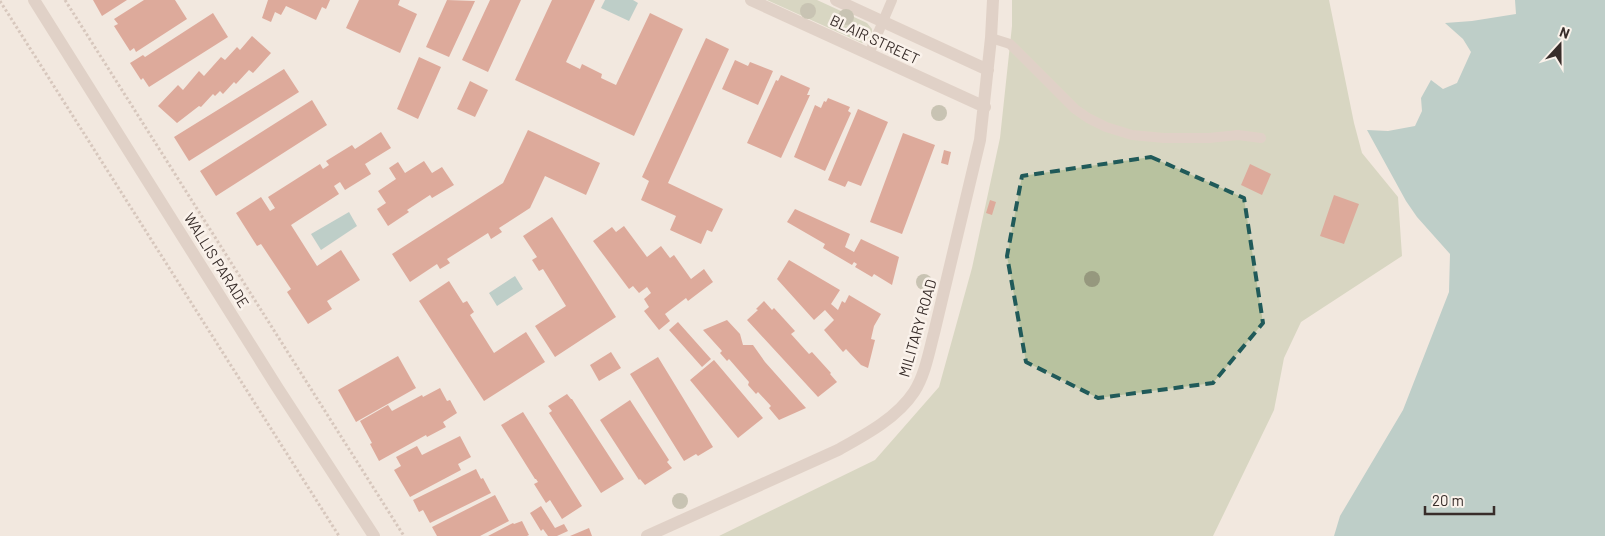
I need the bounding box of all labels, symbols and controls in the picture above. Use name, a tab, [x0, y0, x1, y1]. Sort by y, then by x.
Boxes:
street label: BLAIR STREET	[827, 10, 923, 68]
north arrow	[1535, 20, 1585, 70]
text: N	[1557, 23, 1572, 42]
street label: WALLIS PARADE	[181, 209, 253, 311]
street label: MILITARY ROAD	[894, 277, 940, 379]
scale bar	[1425, 484, 1494, 516]
text: 20 m	[1432, 491, 1464, 509]

